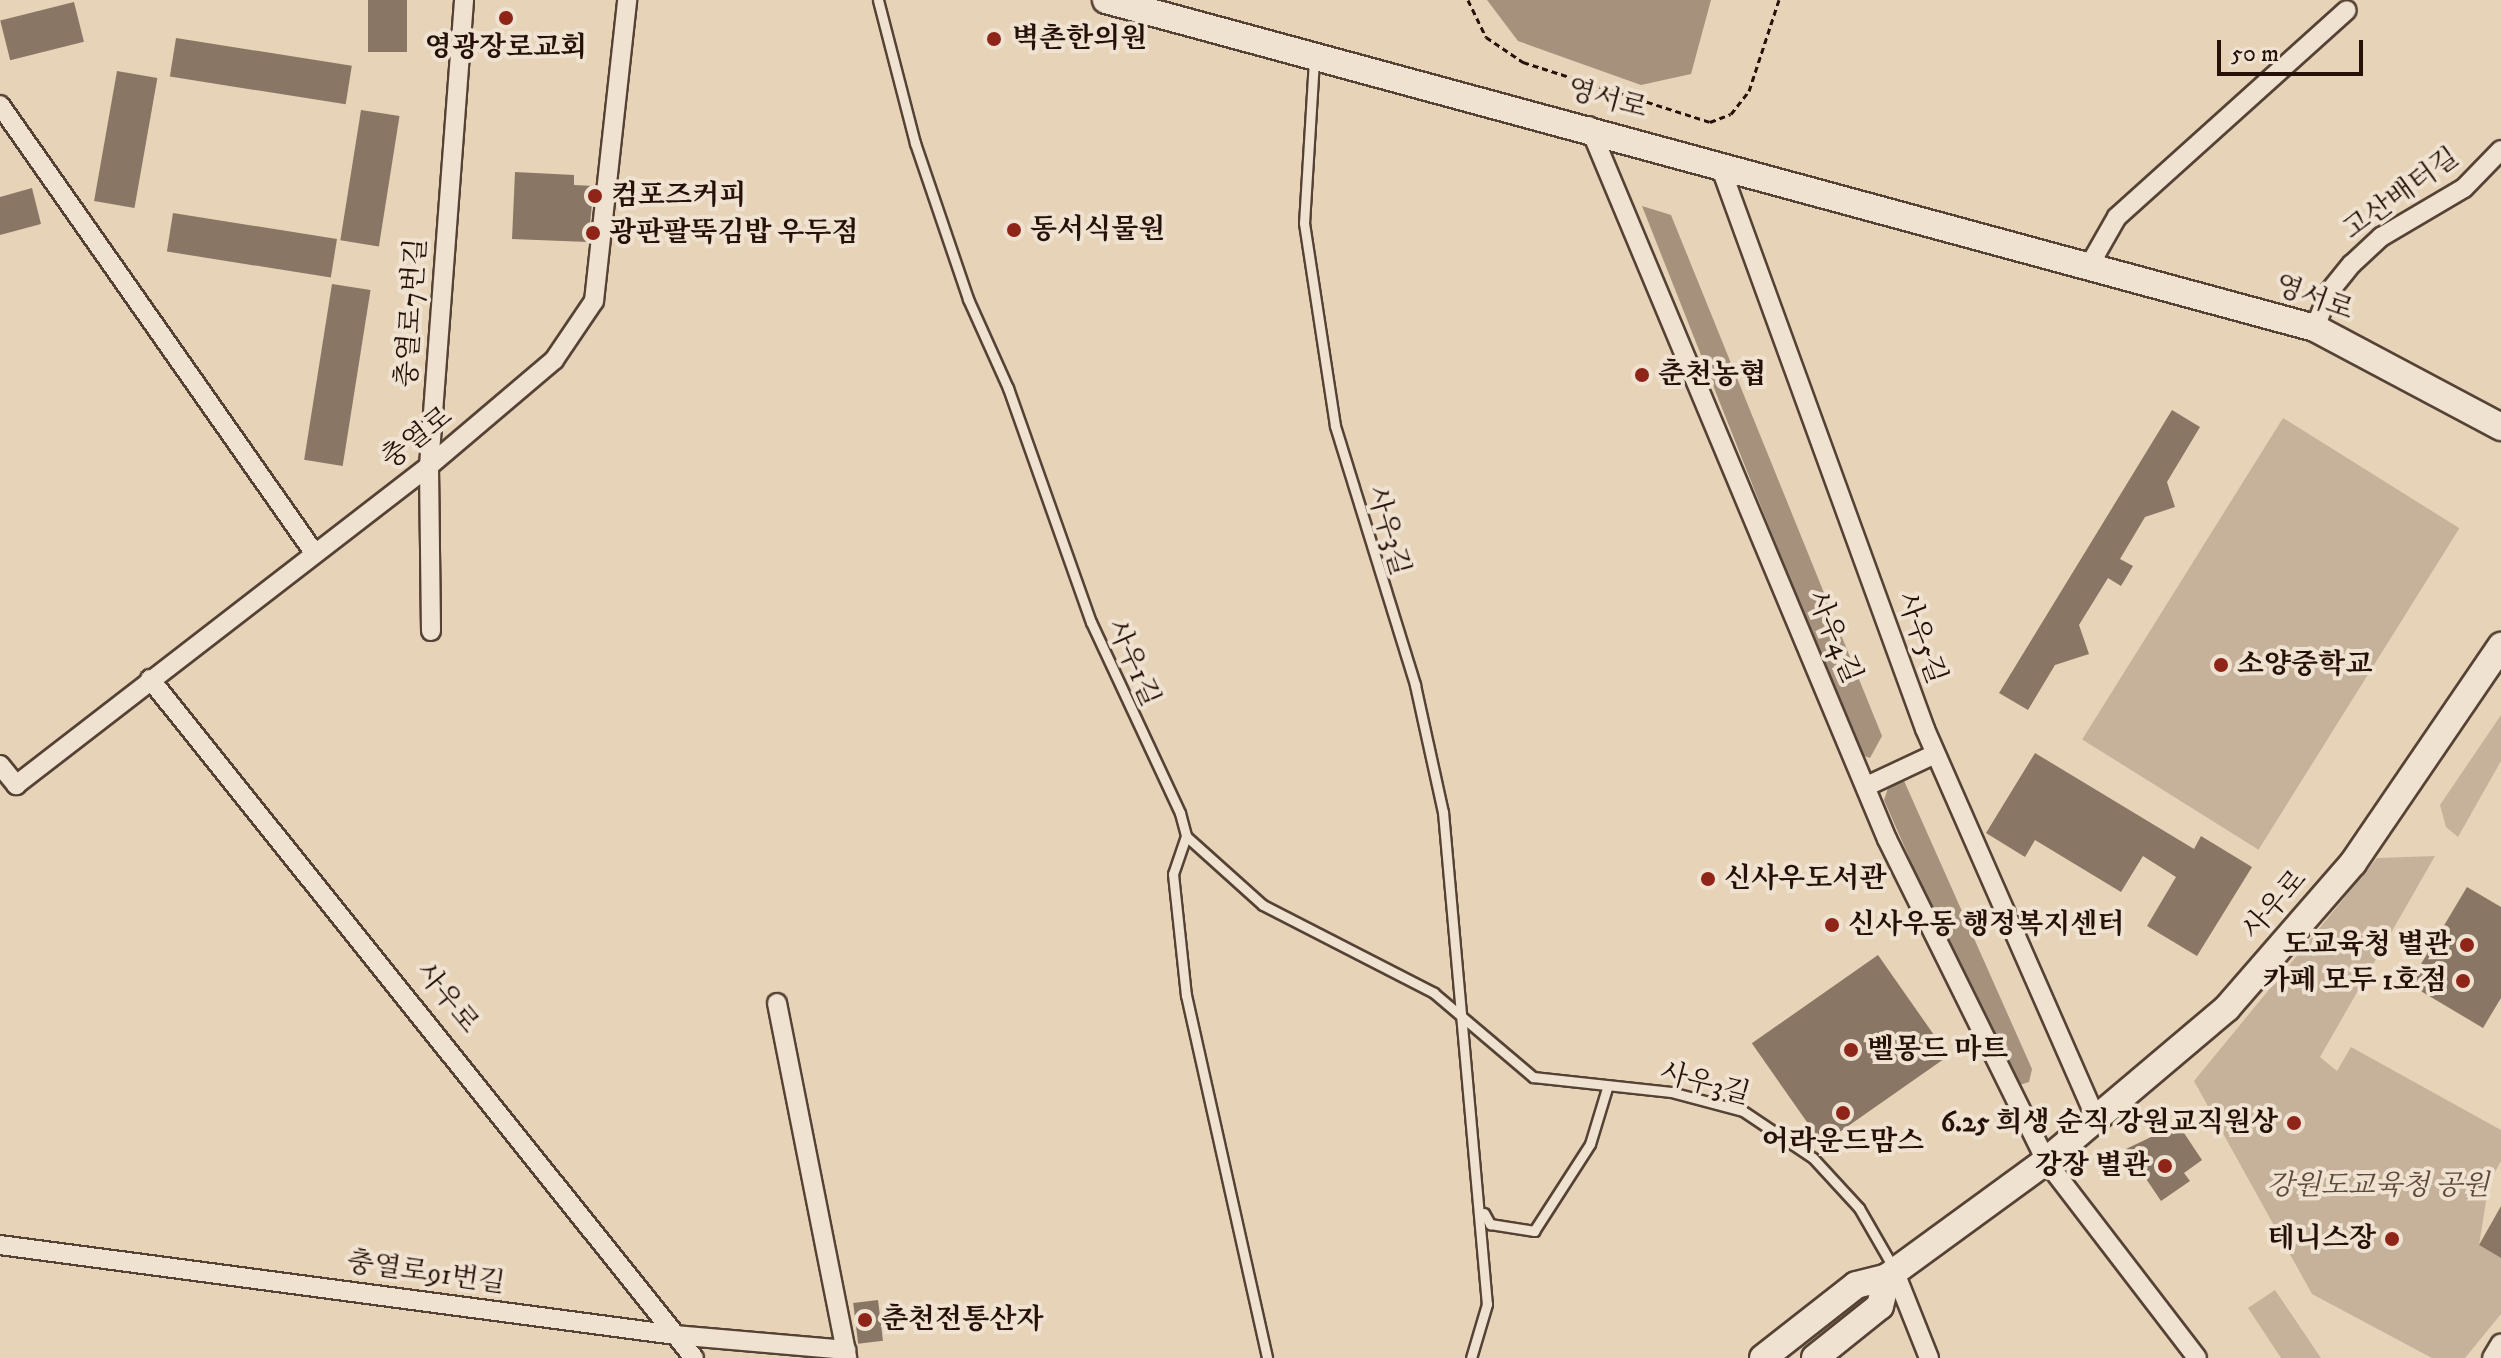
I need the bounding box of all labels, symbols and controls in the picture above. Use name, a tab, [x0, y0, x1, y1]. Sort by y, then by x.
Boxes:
marker: 영광장로교회	[497, 9, 515, 27]
place label: 벽촌한의원	[1012, 22, 1147, 56]
scale bar	[2221, 24, 2367, 74]
marker: 벽촌한의원	[983, 28, 1005, 50]
place label: 영광장로교회	[425, 31, 587, 65]
text: 50 m	[2231, 39, 2279, 69]
street label: 영서로	[1563, 72, 1651, 126]
street label: 고산배터길	[2336, 141, 2466, 247]
place label: 컴포즈커피	[611, 179, 746, 213]
marker: 컴포즈커피	[586, 187, 604, 205]
place label: 동서식물원	[1030, 213, 1165, 247]
place label: 광판팔뚝김밥 우두점	[609, 216, 858, 250]
marker: 동서식물원	[1005, 221, 1023, 239]
marker: 광판팔뚝김밥 우두점	[584, 224, 602, 242]
street label: 충열로7번길	[390, 237, 434, 389]
street label: 영서로	[2270, 268, 2358, 328]
place label: 춘천농협	[1658, 358, 1766, 392]
marker: 춘천농협	[1633, 366, 1651, 384]
street label: 충열로	[375, 400, 459, 476]
street label: 사우3길	[1359, 482, 1417, 580]
street label: 사우4길	[1800, 586, 1868, 688]
street label: 사우5길	[1889, 588, 1953, 688]
street label: 사우1길	[1099, 614, 1167, 712]
place label: 소양중학교	[2237, 648, 2372, 682]
marker: 소양중학교	[2212, 656, 2230, 674]
place label: 신사우도서관	[1724, 862, 1886, 896]
street label: 사우로	[2236, 863, 2314, 947]
marker: 신사우도서관	[1699, 870, 1717, 888]
place label: 신사우동 행정복지센터	[1848, 908, 2124, 942]
marker: 신사우동 행정복지센터	[1823, 916, 1841, 934]
place label: 도교육청 별관	[2283, 928, 2451, 962]
marker: 도교육청 별관	[2458, 936, 2476, 954]
street label: 사우로	[408, 956, 486, 1040]
place label: 카페 모두 1호점	[2262, 964, 2447, 998]
marker: 카페 모두 1호점	[2454, 972, 2472, 990]
place label: 벨몽드 마트	[1867, 1033, 2008, 1067]
marker: 벨몽드 마트	[1842, 1041, 1860, 1059]
street label: 사우3길	[1656, 1056, 1754, 1112]
marker: 어라운드맘스	[1834, 1104, 1852, 1122]
place label: 6.25 희생 순직 강원교직원상	[1941, 1106, 2278, 1140]
marker: 6.25 희생 순직 강원교직원상	[2285, 1114, 2303, 1132]
place label: 어라운드맘스	[1762, 1125, 1924, 1159]
place label: 강장 별관	[2035, 1149, 2149, 1183]
marker: 강장 별관	[2156, 1157, 2174, 1175]
park label: 강원도교육청 공원	[2267, 1169, 2489, 1203]
place label: 테니스장	[2268, 1222, 2376, 1256]
marker: 테니스장	[2383, 1230, 2401, 1248]
street label: 충열로91번길	[345, 1245, 507, 1301]
place label: 춘천전통산자	[881, 1303, 1043, 1337]
marker: 춘천전통산자	[856, 1311, 874, 1329]

